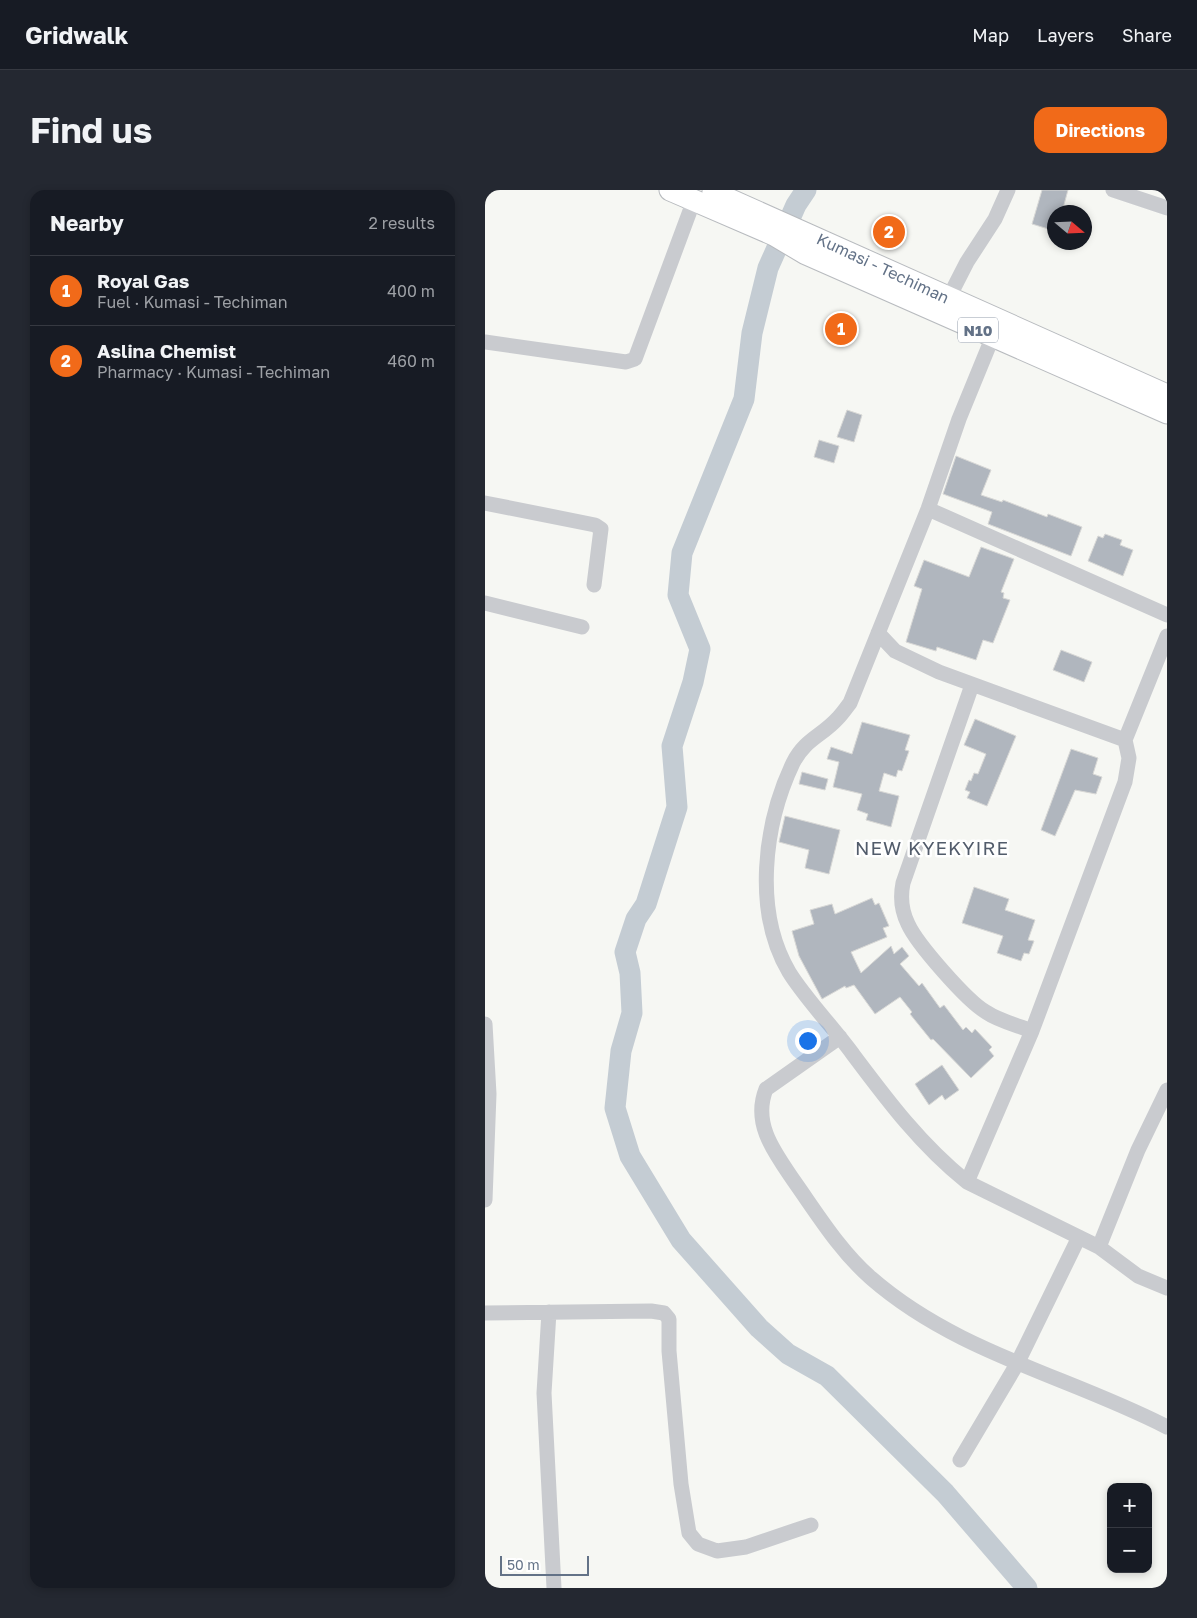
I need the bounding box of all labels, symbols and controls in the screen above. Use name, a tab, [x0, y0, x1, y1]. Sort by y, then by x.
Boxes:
text: Gridwalk	[25, 20, 129, 49]
text: Map	[972, 24, 1009, 46]
text: Layers	[1037, 24, 1094, 46]
text: Share	[1122, 24, 1172, 46]
button: Directions	[1034, 107, 1167, 153]
text: Find us	[30, 109, 152, 151]
north arrow	[1047, 205, 1092, 250]
text: Nearby	[50, 210, 124, 236]
text: 2 results	[369, 213, 435, 233]
pin: 2	[873, 213, 905, 251]
street label: Kumasi - Techiman	[813, 228, 953, 308]
text: Royal Gas	[97, 269, 189, 292]
text: 1	[62, 281, 70, 301]
text: 400 m	[387, 281, 435, 301]
text: Fuel · Kumasi - Techiman	[97, 292, 288, 312]
pin: 1	[825, 310, 857, 348]
road number: N10	[958, 318, 998, 342]
text: Aslina Chemist	[97, 339, 236, 362]
text: 2	[61, 351, 71, 371]
text: 460 m	[387, 351, 435, 371]
text: Pharmacy · Kumasi - Techiman	[97, 362, 330, 382]
district label: NEW KYEKYIRE	[855, 836, 1009, 859]
your location	[795, 1028, 821, 1054]
map controls	[1107, 1483, 1152, 1573]
button: +	[1107, 1483, 1152, 1528]
button: −	[1107, 1528, 1152, 1573]
scale bar	[500, 1553, 589, 1576]
text: 50 m	[507, 1556, 540, 1573]

